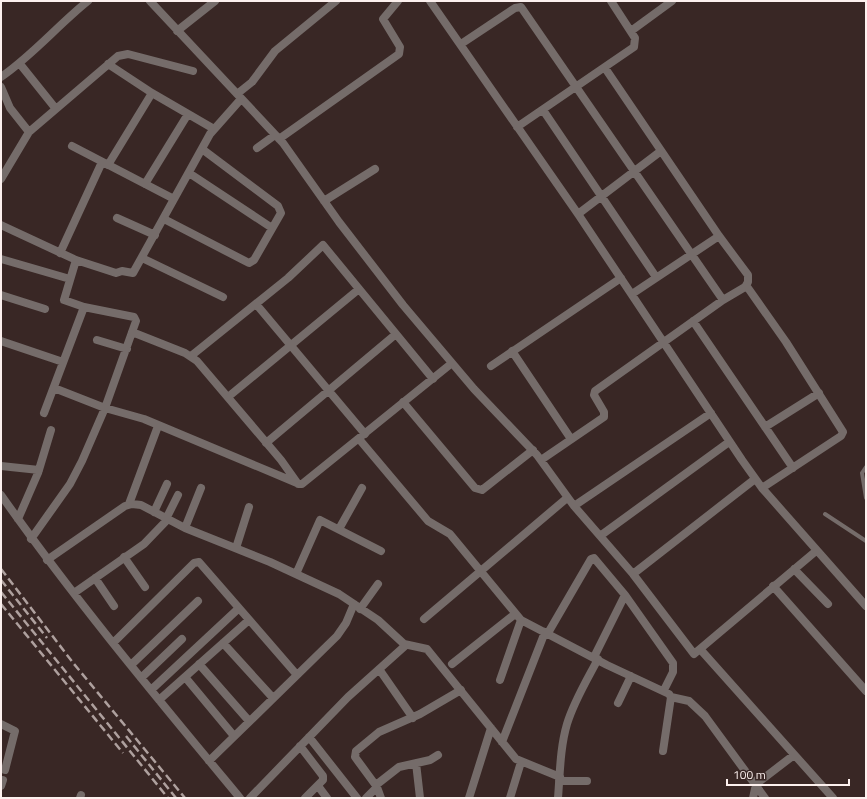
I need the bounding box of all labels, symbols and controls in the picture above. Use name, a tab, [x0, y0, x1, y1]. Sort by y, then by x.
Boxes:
scale bar	[727, 761, 849, 787]
text: 100 m	[733, 765, 766, 784]

